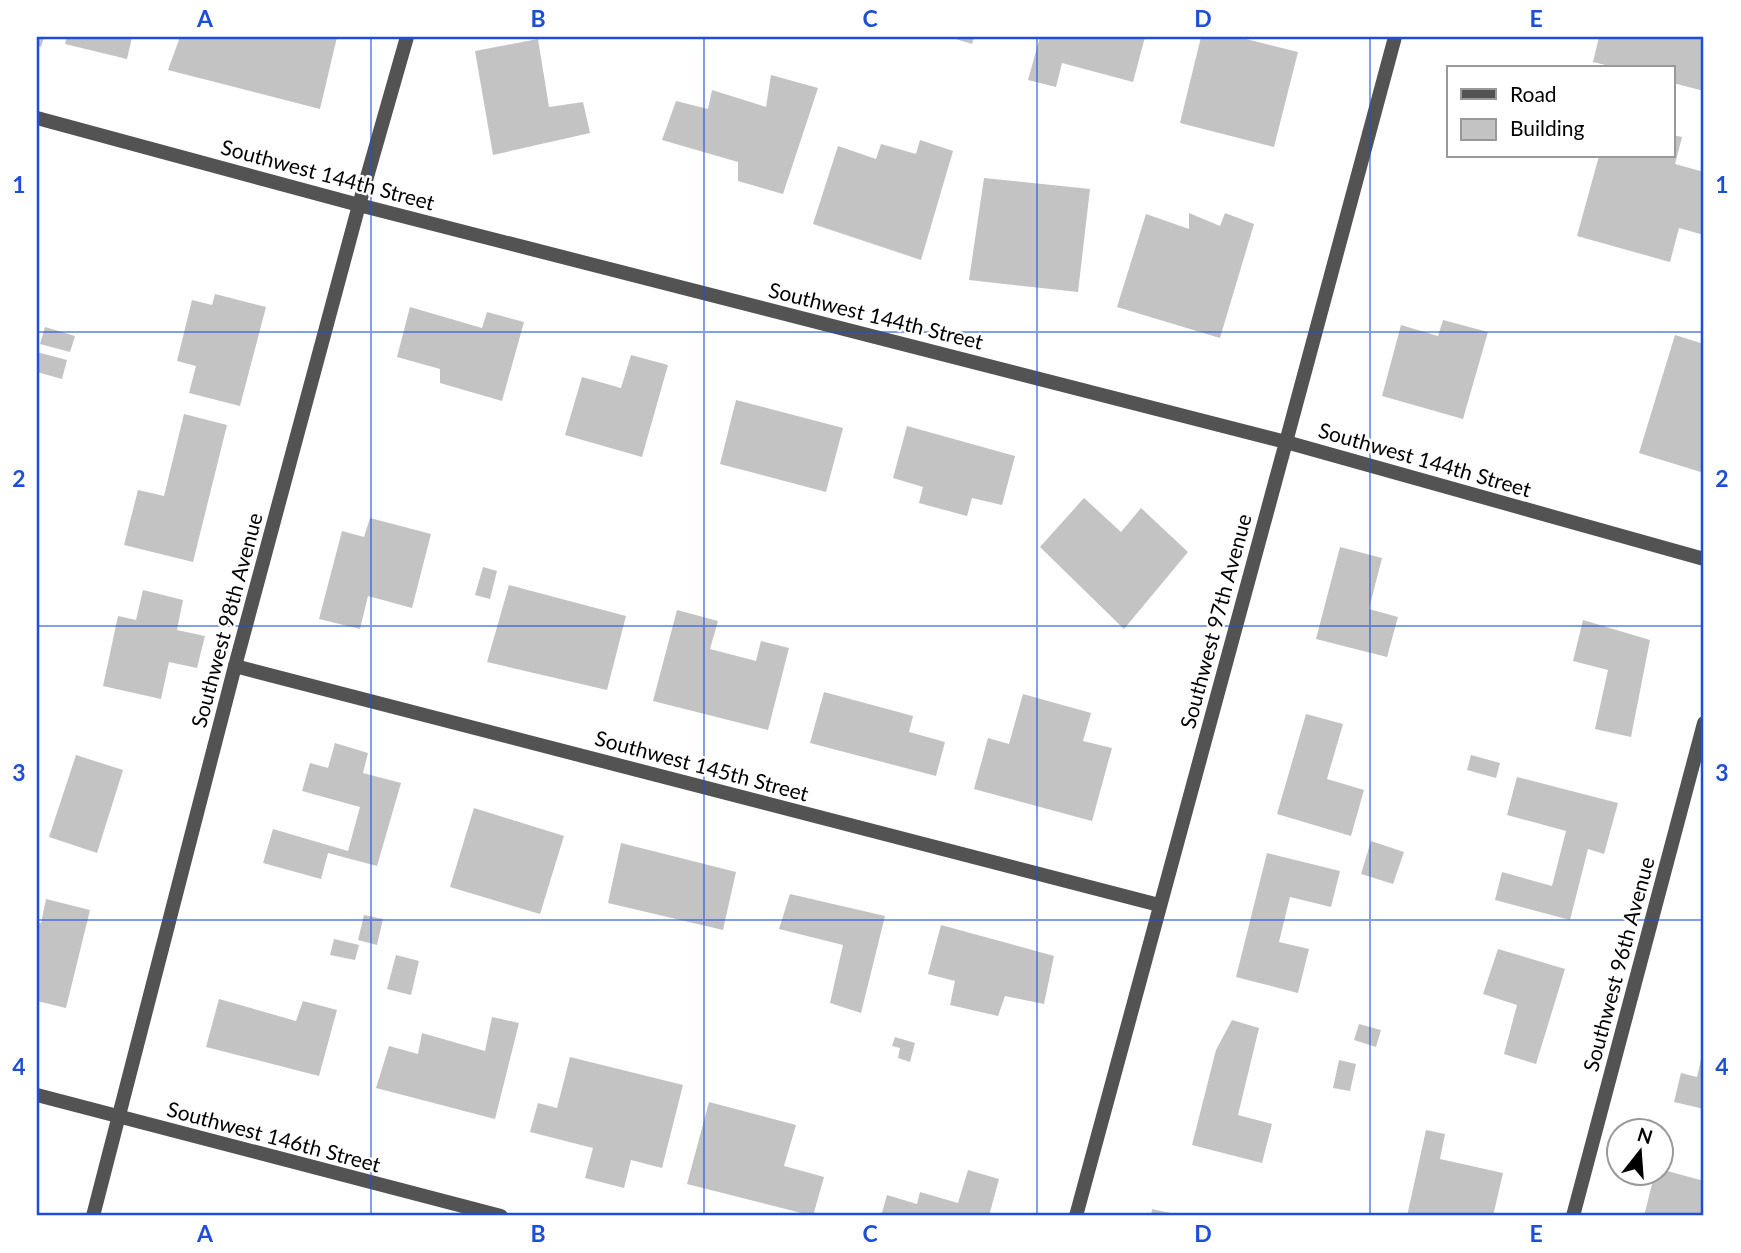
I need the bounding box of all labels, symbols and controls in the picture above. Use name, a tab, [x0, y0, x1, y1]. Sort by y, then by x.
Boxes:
text: A	[196, 4, 214, 32]
text: B	[530, 4, 546, 32]
text: C	[862, 4, 878, 32]
text: D	[1194, 4, 1212, 32]
text: E	[1529, 4, 1543, 32]
legend	[1447, 66, 1674, 158]
text: Road	[1510, 81, 1557, 106]
text: Building	[1510, 115, 1585, 140]
street label: Southwest 144th Street	[218, 133, 438, 215]
text: 1	[12, 170, 26, 198]
text: 1	[1715, 170, 1729, 198]
street label: Southwest 144th Street	[766, 276, 986, 354]
street label: Southwest 144th Street	[1316, 417, 1535, 501]
text: 2	[12, 464, 26, 492]
text: 2	[1715, 464, 1729, 492]
street label: Southwest 98th Avenue	[185, 510, 267, 730]
street label: Southwest 97th Avenue	[1174, 511, 1256, 731]
street label: Southwest 145th Street	[592, 724, 812, 806]
text: 3	[12, 758, 26, 786]
text: 3	[1715, 758, 1729, 786]
street label: Southwest 96th Avenue	[1577, 854, 1659, 1074]
text: 4	[12, 1052, 26, 1080]
text: 4	[1715, 1052, 1729, 1080]
street label: Southwest 146th Street	[164, 1095, 384, 1177]
north arrow	[1604, 1116, 1674, 1186]
text: N	[1635, 1122, 1655, 1148]
text: A	[196, 1219, 214, 1247]
text: B	[530, 1219, 546, 1247]
text: C	[862, 1219, 878, 1247]
text: D	[1194, 1219, 1212, 1247]
text: E	[1529, 1219, 1543, 1247]

